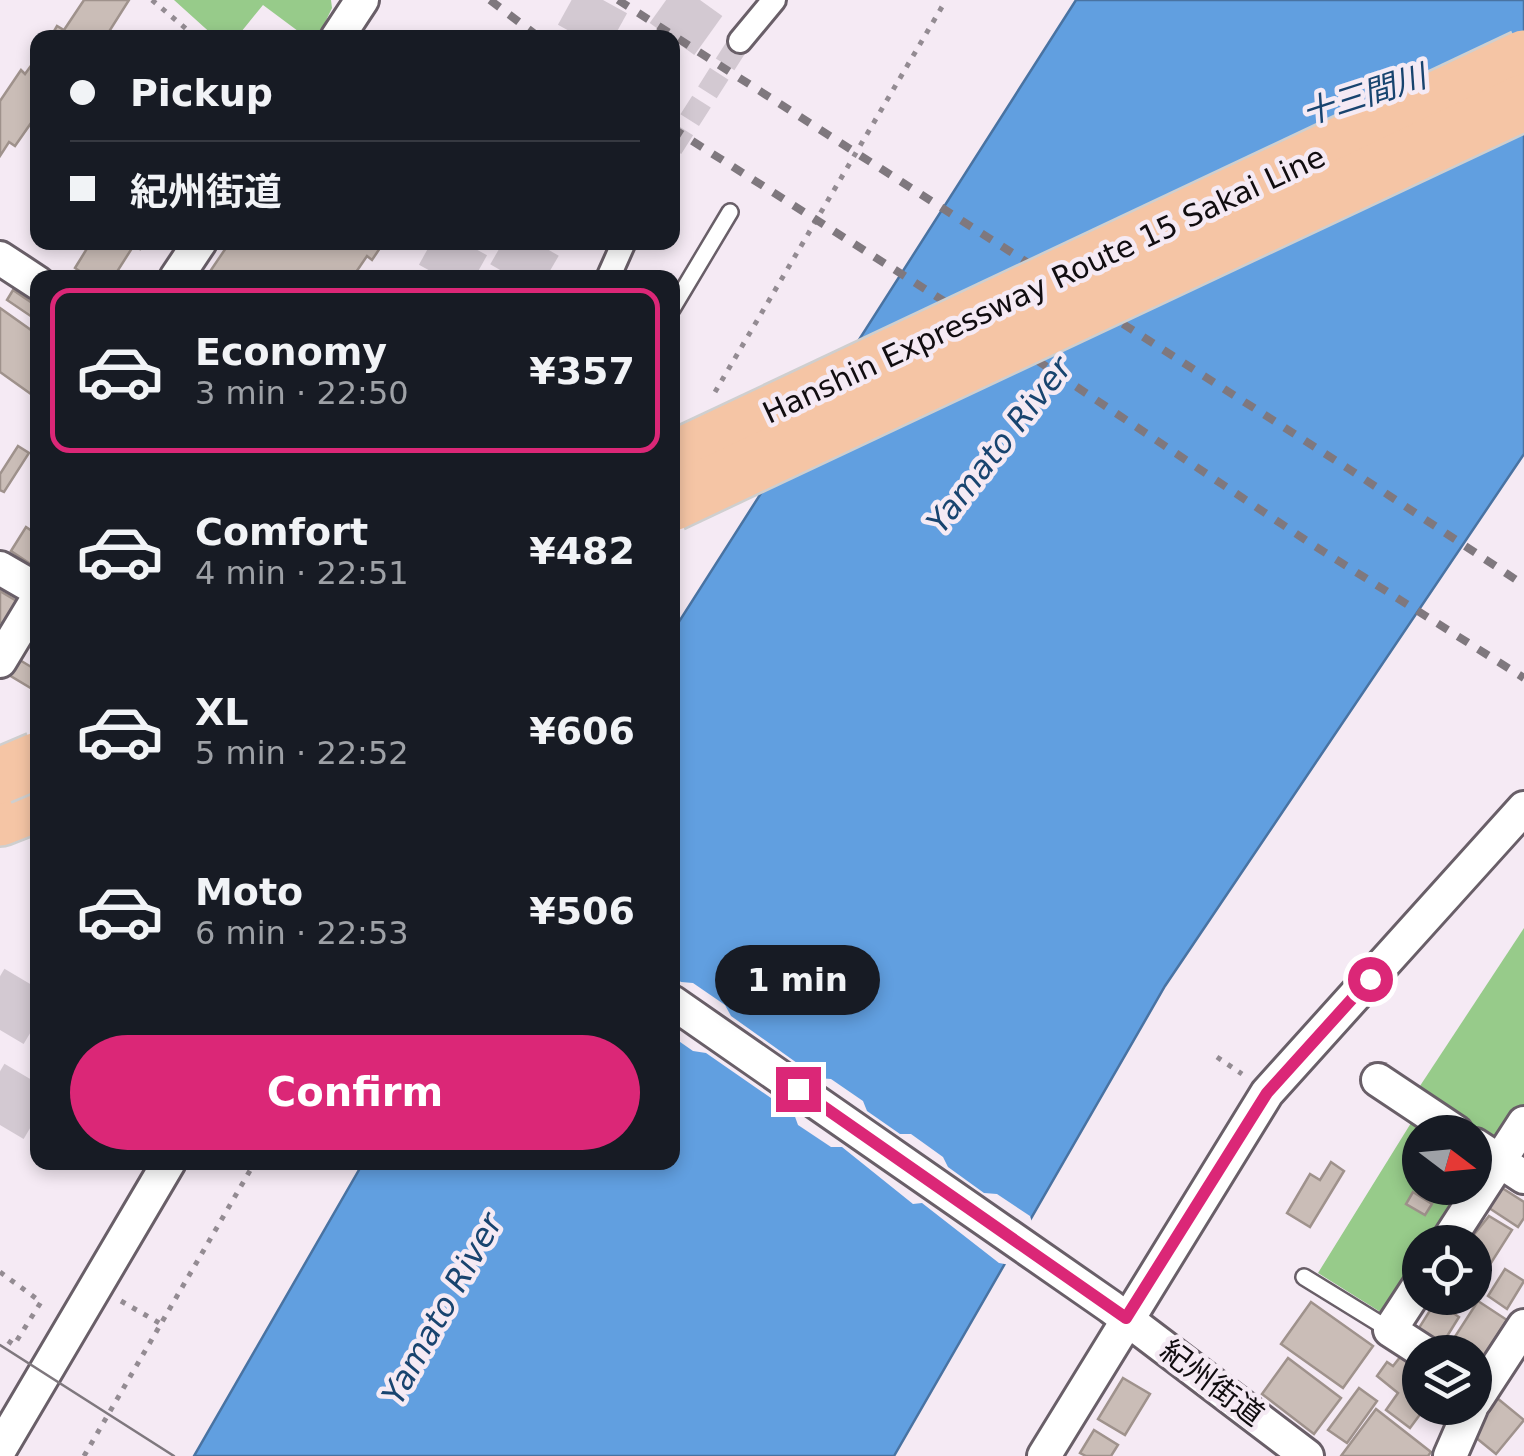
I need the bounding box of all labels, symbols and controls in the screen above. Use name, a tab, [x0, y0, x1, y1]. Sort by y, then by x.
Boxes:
water label: 十三間川	[1297, 56, 1434, 133]
text: Pickup	[130, 71, 273, 115]
street label: Hanshin Expressway Route 15 Sakai Line	[757, 138, 1330, 431]
text: 紀州街道	[130, 170, 282, 214]
icon: car	[75, 326, 165, 416]
text: Economy	[195, 330, 387, 374]
water label: Yamato River	[919, 348, 1080, 540]
text: ¥357	[529, 349, 635, 393]
text: 3 min · 22:50	[195, 374, 409, 412]
icon: car	[75, 506, 165, 596]
text: Comfort	[195, 510, 368, 554]
text: ¥482	[529, 529, 635, 573]
text: 4 min · 22:51	[195, 554, 409, 592]
icon: car	[75, 686, 165, 776]
text: XL	[195, 690, 249, 734]
text: ¥606	[529, 709, 635, 753]
text: 5 min · 22:52	[195, 734, 409, 772]
icon: car	[75, 866, 165, 956]
text: Moto	[195, 870, 303, 914]
text: ¥506	[529, 889, 635, 933]
text: 6 min · 22:53	[195, 914, 409, 952]
callout: 1 min	[716, 944, 880, 1014]
route start	[1348, 957, 1393, 1002]
text: 1 min	[747, 961, 848, 999]
button: Confirm	[70, 1035, 640, 1150]
route end	[776, 1067, 821, 1112]
north arrow	[1402, 1115, 1492, 1205]
map controls	[1402, 1115, 1492, 1425]
water label: Yamato River	[374, 1205, 511, 1411]
button: locate	[1402, 1225, 1492, 1315]
street label: 紀州街道	[1154, 1333, 1271, 1433]
button: layers	[1402, 1335, 1492, 1425]

